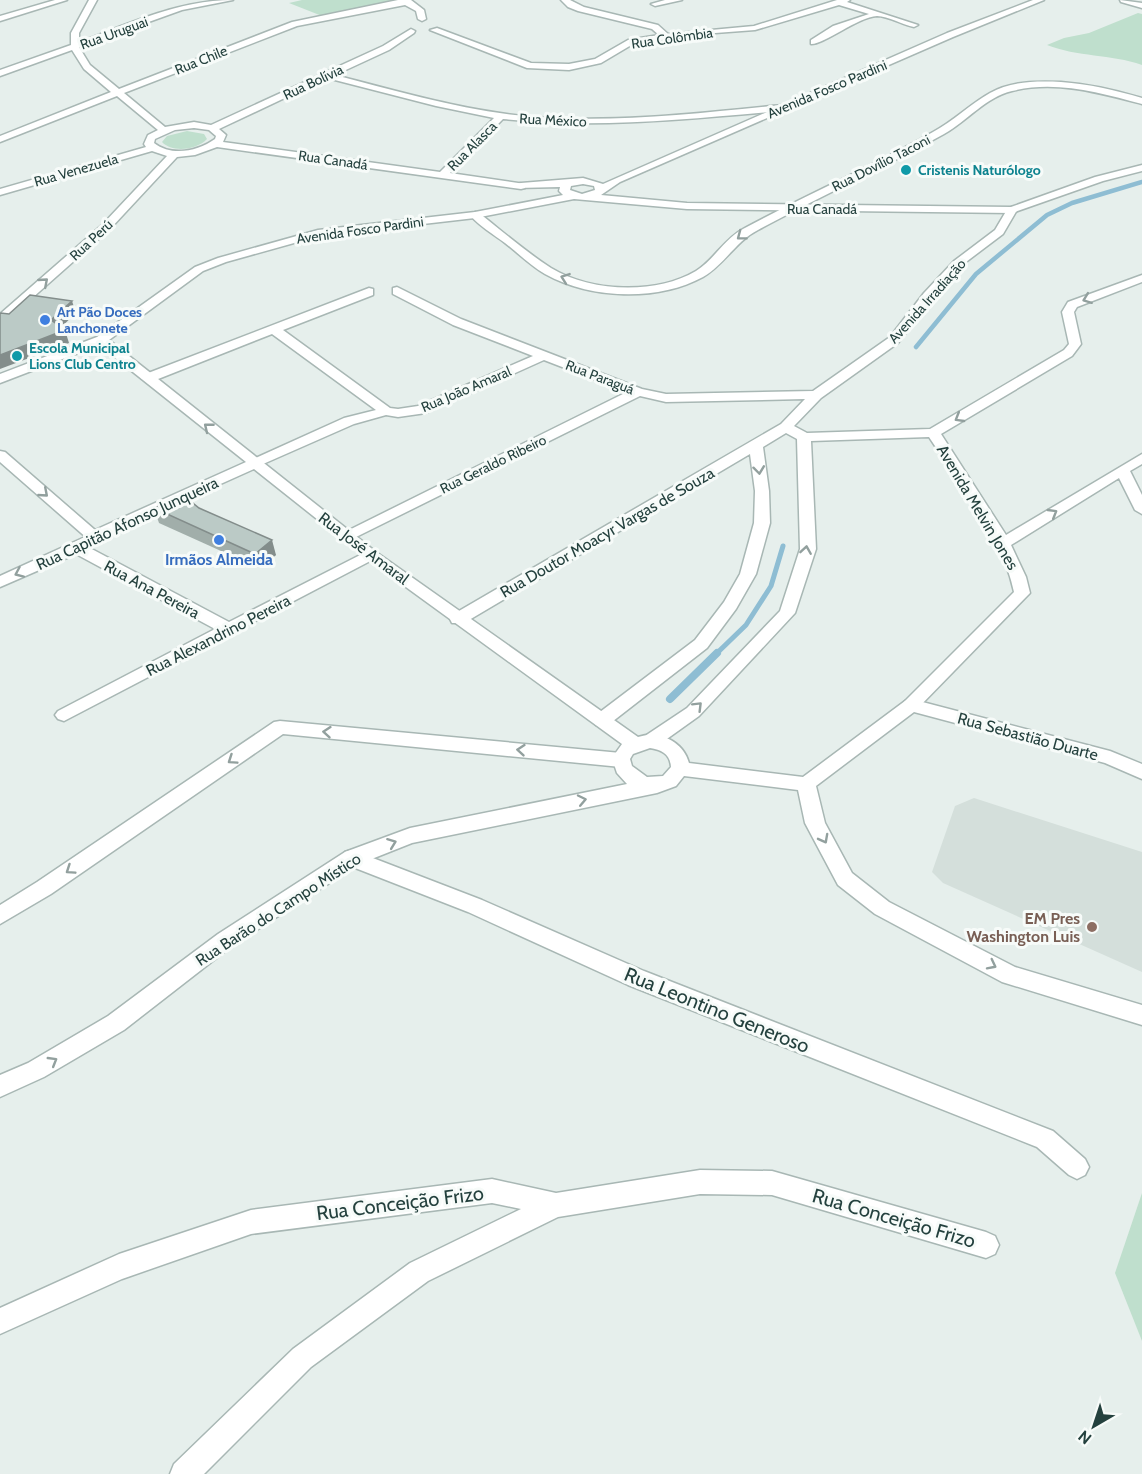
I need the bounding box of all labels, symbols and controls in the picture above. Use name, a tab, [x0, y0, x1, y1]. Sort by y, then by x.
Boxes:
street label: Rua Uruguai	[77, 12, 151, 54]
street label: Rua Colômbia	[630, 23, 714, 53]
street label: Rua Chile	[172, 41, 230, 79]
street label: Avenida Fosco Pardini	[765, 56, 890, 122]
street label: Rua Bolívia	[280, 60, 346, 104]
street label: Rua México	[519, 109, 587, 131]
street label: Rua Alasca	[443, 117, 501, 175]
street label: Rua Dovílio Taconi	[829, 130, 933, 196]
street label: Rua Canadá	[297, 146, 369, 174]
street label: Rua Venezuela	[32, 149, 120, 191]
place label: Cristenis Naturólogo	[918, 161, 1041, 179]
marker: Cristenis Naturólogo	[899, 163, 913, 177]
street label: Rua Canadá	[787, 200, 857, 218]
street label: Avenida Fosco Pardini	[295, 212, 425, 248]
street label: Rua Perú	[66, 216, 116, 264]
one-way arrow	[736, 229, 747, 240]
street label: Avenida Irradiação	[884, 255, 970, 347]
one-way arrow	[560, 273, 571, 286]
one-way arrow	[37, 278, 48, 289]
one-way arrow	[1083, 292, 1093, 305]
place label: Art Pão Doces Lanchonete	[57, 303, 142, 337]
marker: Art Pão Doces Lanchonete	[38, 313, 52, 327]
place label: Escola Municipal Lions Club Centro	[29, 339, 136, 373]
marker: Escola Municipal Lions Club Centro	[10, 349, 24, 363]
street label: Rua Paraguá	[563, 356, 637, 398]
street label: Rua João Amaral	[418, 362, 514, 416]
one-way arrow	[955, 410, 965, 422]
one-way arrow	[204, 423, 215, 434]
street label: Rua Geraldo Ribeiro	[437, 430, 549, 498]
street label: Avenida Melvin Jones	[933, 441, 1023, 574]
street label: Rua Doutor Moacyr Vargas de Souza	[497, 463, 718, 602]
one-way arrow	[752, 465, 765, 475]
street label: Rua Capitão Afonso Junqueira	[33, 473, 222, 574]
one-way arrow	[37, 486, 48, 497]
street label: Rua José Amaral	[315, 508, 413, 589]
one-way arrow	[1047, 508, 1057, 520]
marker: Irmãos Almeida	[212, 533, 226, 547]
one-way arrow	[800, 546, 812, 555]
place label: Irmãos Almeida	[165, 550, 273, 569]
street label: Rua Ana Pereira	[101, 556, 203, 623]
one-way arrow	[14, 566, 25, 578]
street label: Rua Alexandrino Pereira	[143, 591, 294, 680]
one-way arrow	[690, 703, 701, 714]
street label: Rua Sebastião Duarte	[955, 709, 1100, 764]
one-way arrow	[322, 726, 331, 739]
one-way arrow	[517, 744, 526, 757]
one-way arrow	[227, 753, 238, 764]
one-way arrow	[577, 794, 587, 807]
one-way arrow	[817, 833, 828, 844]
one-way arrow	[387, 837, 397, 850]
street label: Rua Barão do Campo Místico	[192, 849, 365, 970]
one-way arrow	[66, 863, 77, 874]
place label: EM Pres Washington Luis	[967, 909, 1080, 946]
marker: EM Pres Washington Luis	[1085, 920, 1099, 934]
one-way arrow	[986, 958, 997, 970]
street label: Rua Leontino Generoso	[621, 962, 813, 1058]
one-way arrow	[47, 1056, 57, 1068]
street label: Rua Conceição Frizo	[315, 1181, 485, 1225]
street label: Rua Conceição Frizo	[810, 1183, 978, 1253]
north arrow	[1064, 1396, 1124, 1456]
text: N	[1075, 1426, 1095, 1448]

